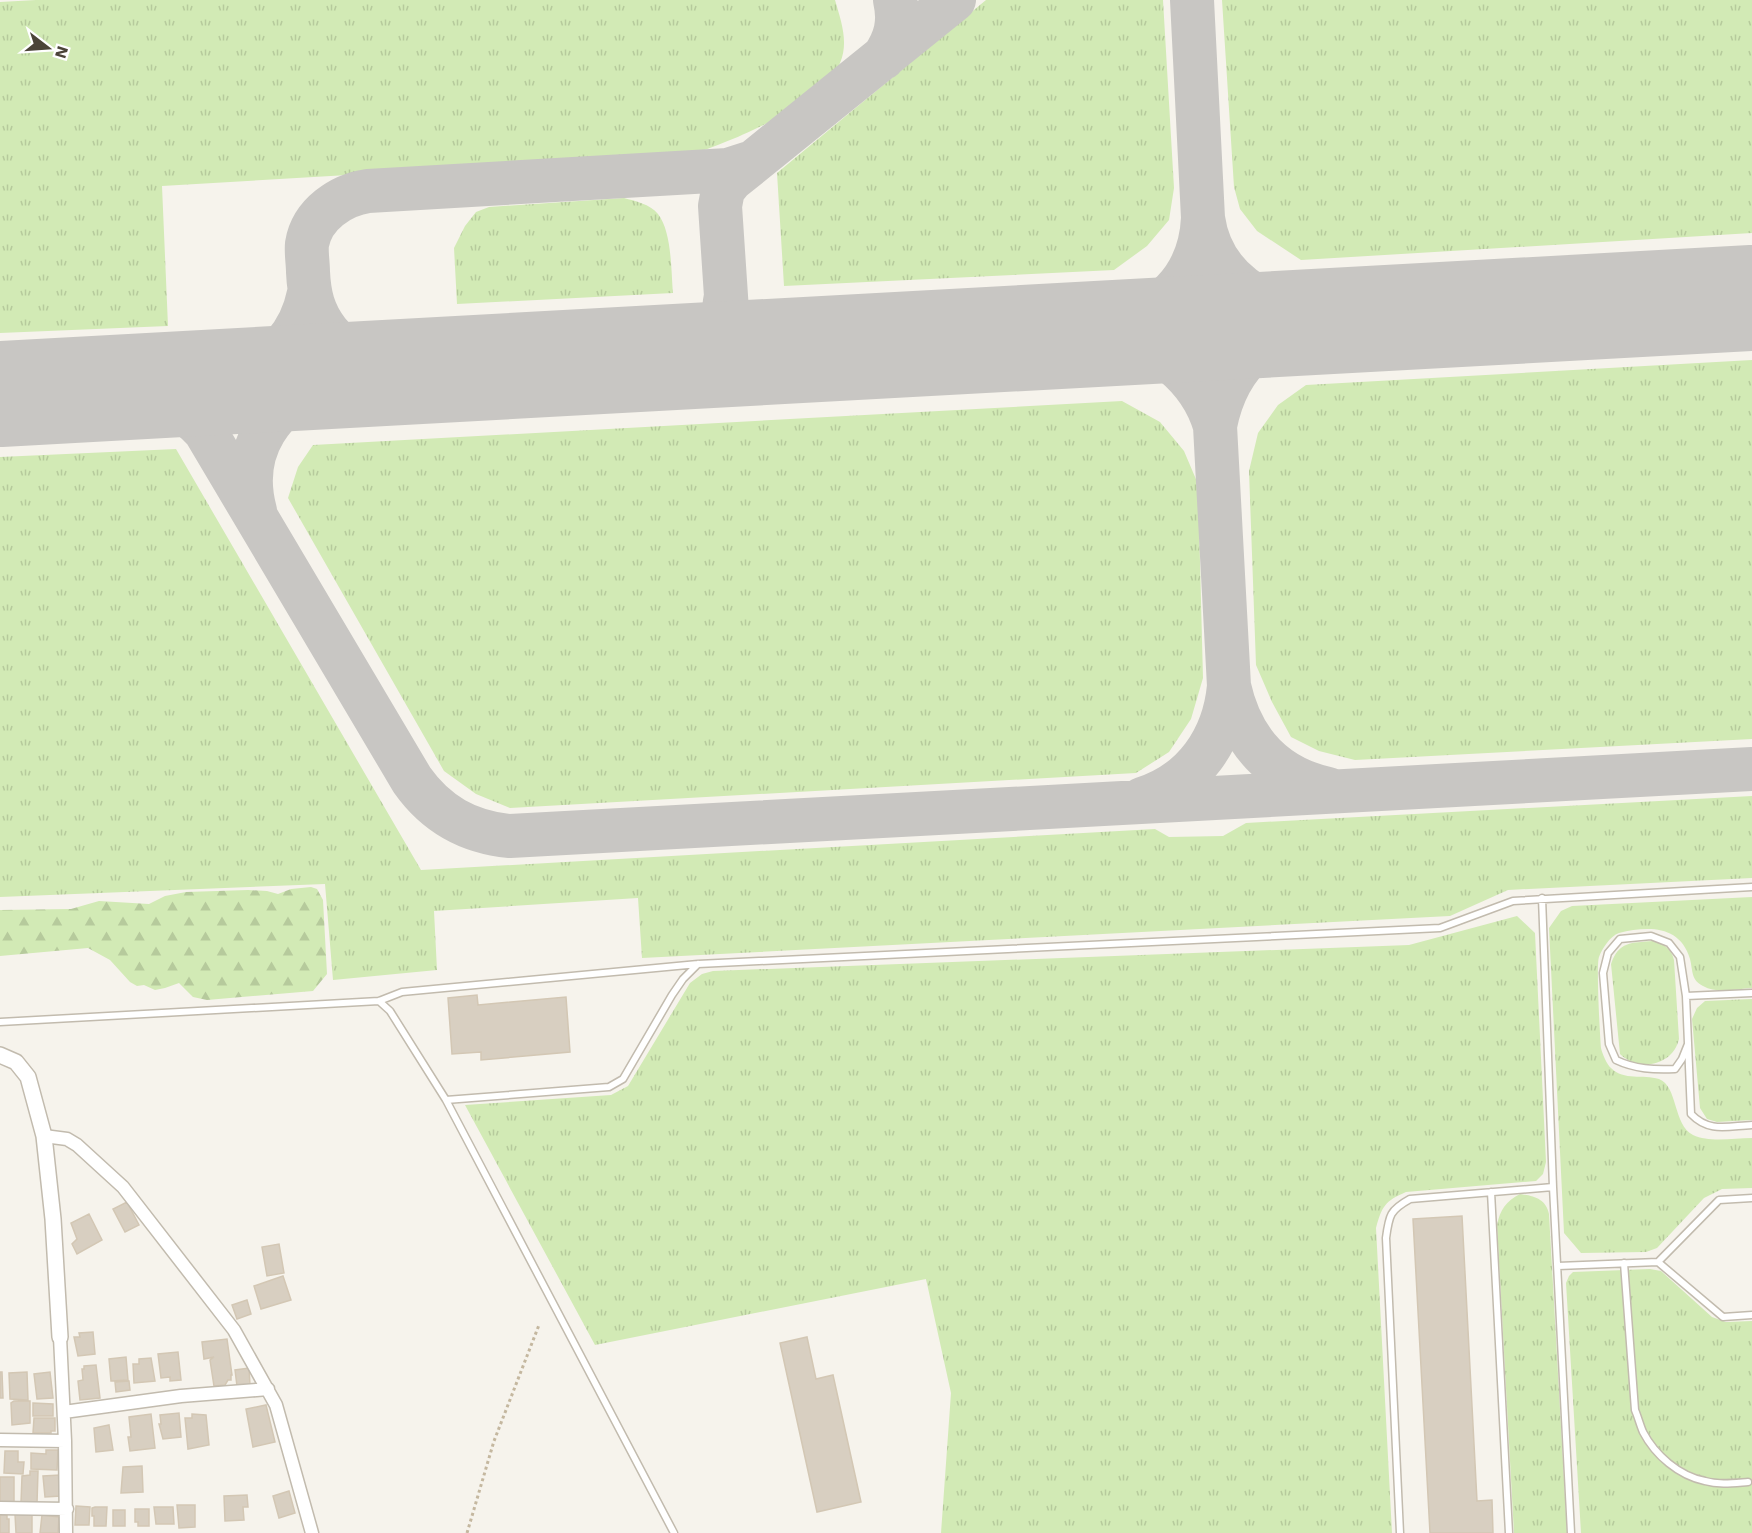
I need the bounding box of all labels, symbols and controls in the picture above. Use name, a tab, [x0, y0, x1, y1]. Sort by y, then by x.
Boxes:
north arrow	[18, 18, 78, 78]
text: N	[51, 44, 73, 61]

